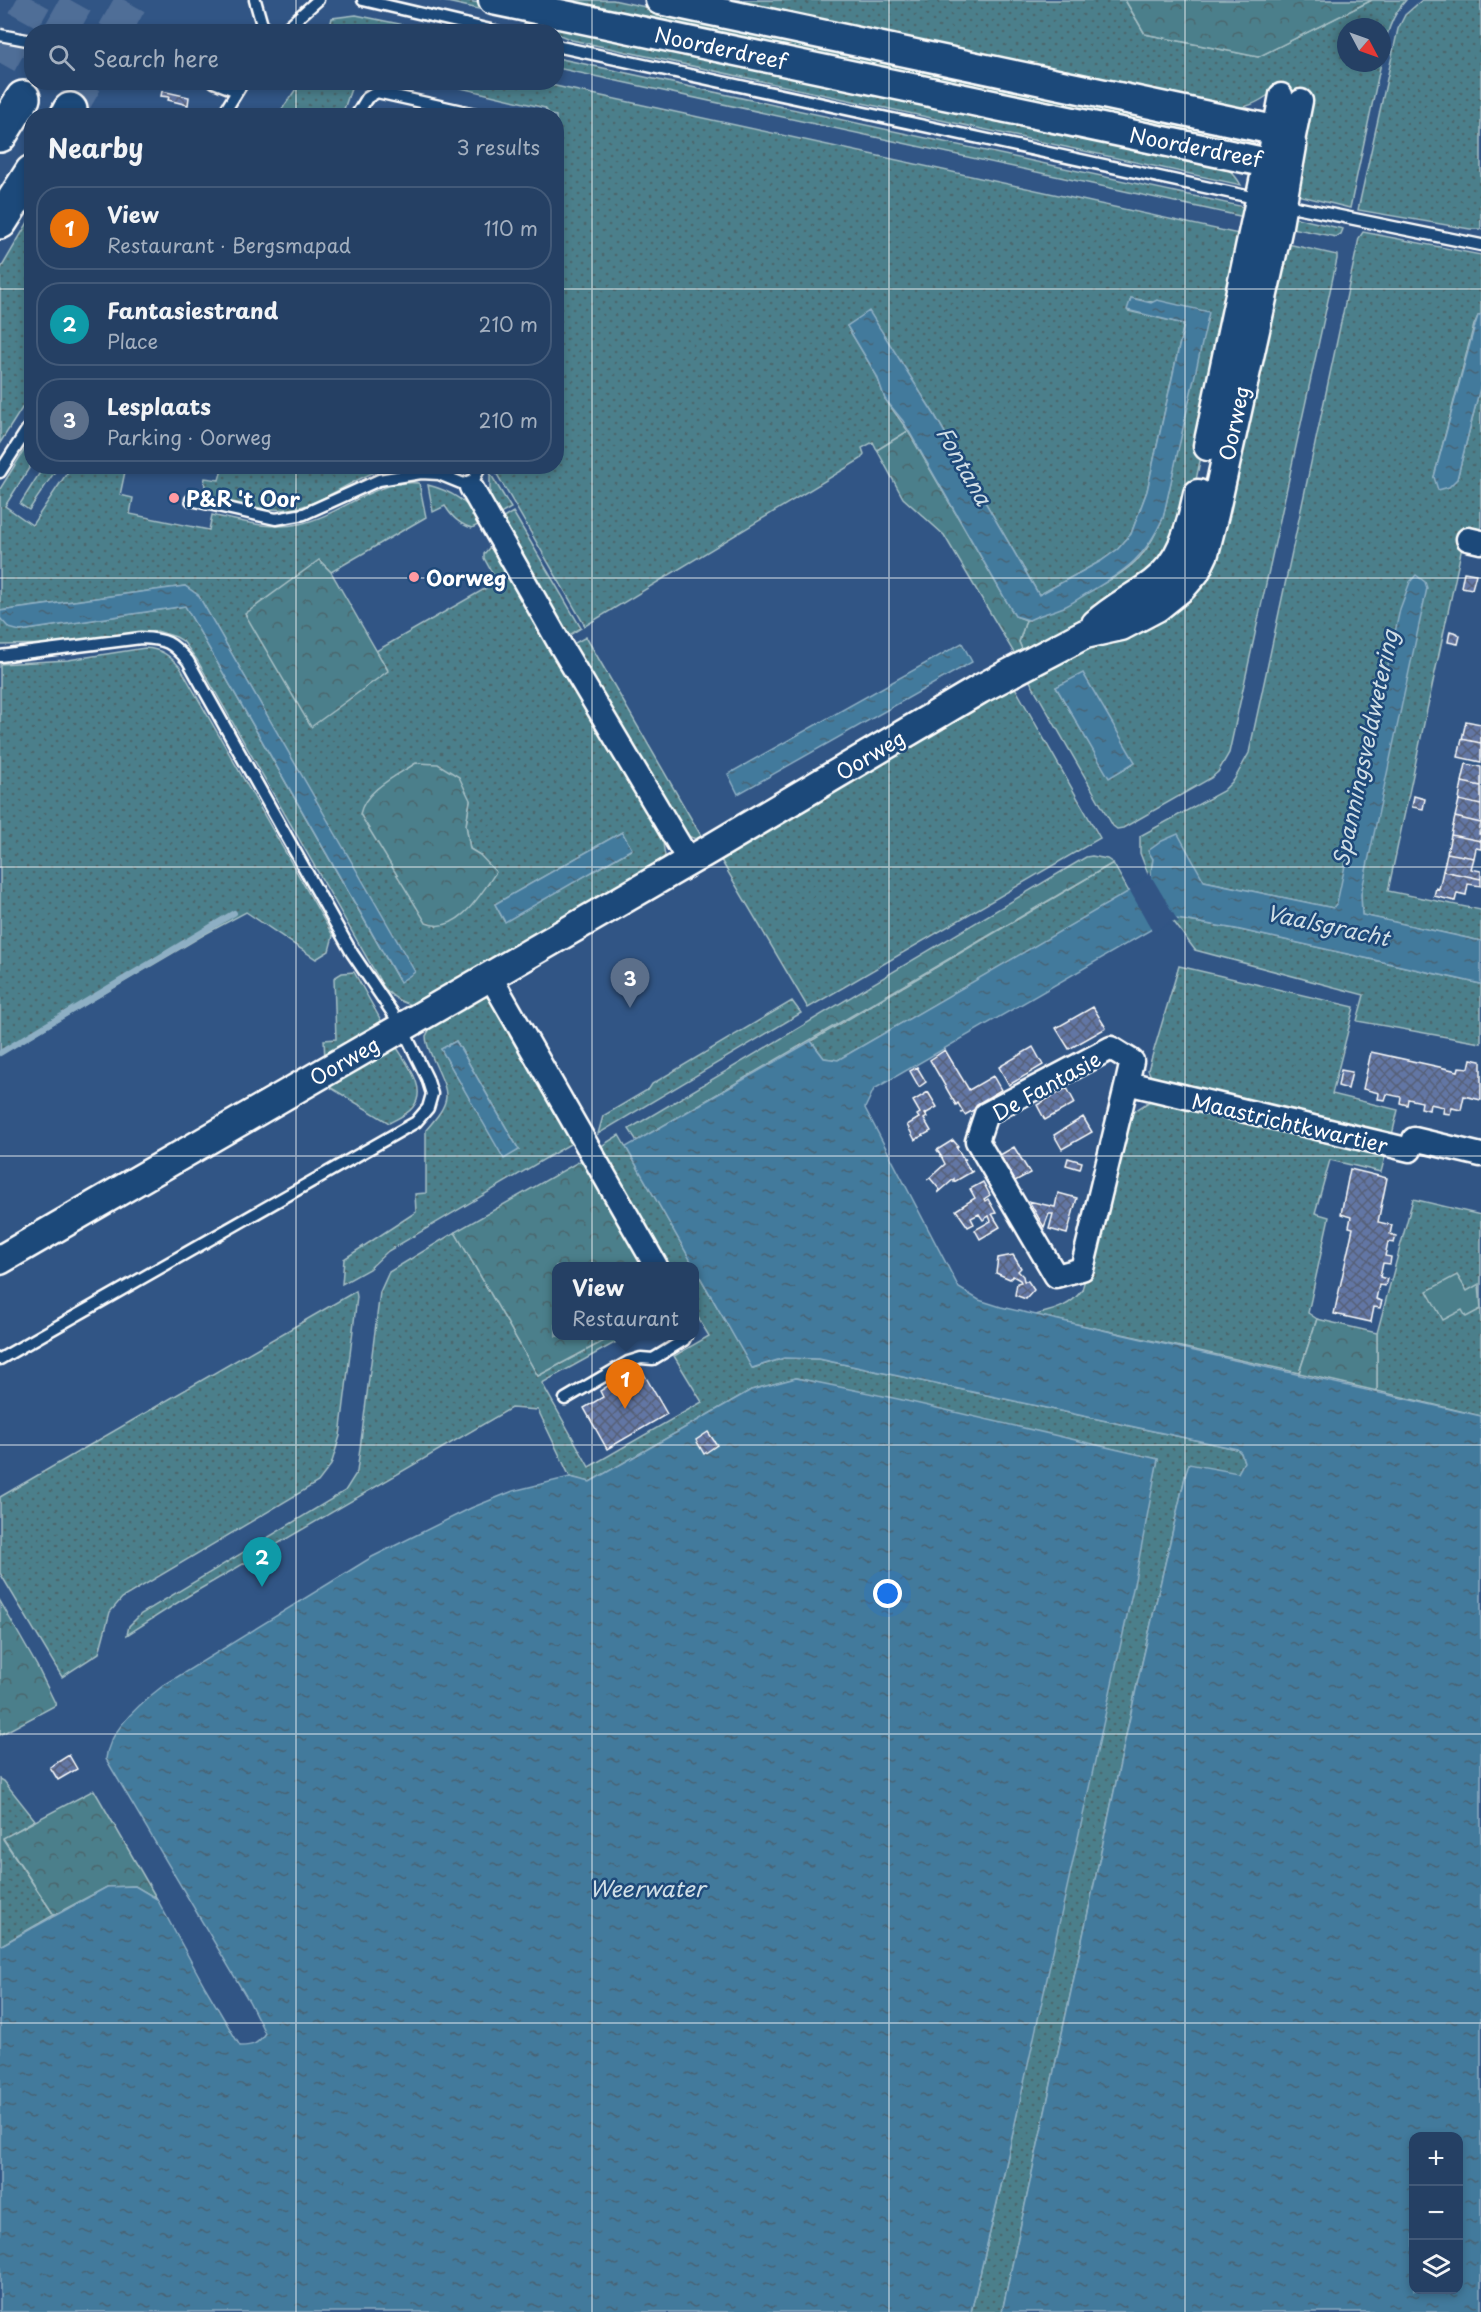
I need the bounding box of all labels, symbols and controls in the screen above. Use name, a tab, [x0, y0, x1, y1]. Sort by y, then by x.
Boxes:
street label: Noorderdreef	[652, 17, 791, 77]
north arrow	[1337, 18, 1391, 72]
search box	[24, 24, 564, 90]
icon: search	[45, 41, 78, 74]
text: Search here	[93, 41, 219, 74]
street label: Noorderdreef	[1127, 117, 1266, 175]
text: Nearby	[48, 128, 143, 167]
text: 3 results	[457, 132, 540, 162]
text: View	[107, 197, 159, 230]
text: 1	[65, 213, 74, 243]
text: 110 m	[484, 213, 538, 243]
text: Restaurant · Bergsmapad	[107, 230, 351, 260]
text: Fantasiestrand	[107, 293, 278, 326]
text: 2	[62, 309, 77, 339]
text: 210 m	[479, 309, 538, 339]
text: Place	[107, 326, 158, 356]
street label: Oorweg	[1209, 383, 1257, 463]
text: Lesplaats	[107, 389, 211, 422]
text: 3	[63, 405, 76, 435]
text: 210 m	[479, 405, 538, 435]
water label: Fontana	[929, 419, 1002, 512]
text: Parking · Oorweg	[107, 422, 272, 452]
place label: P&R 't Oor	[186, 482, 300, 514]
marker: P&R 't Oor	[167, 491, 181, 505]
place label: Oorweg	[426, 561, 507, 593]
marker: Oorweg	[407, 570, 421, 584]
water label: Spanningsveldwetering	[1323, 626, 1405, 869]
street label: Oorweg	[829, 721, 911, 787]
water label: Vaalsgracht	[1263, 895, 1395, 954]
pin: 3	[610, 958, 650, 1008]
street label: Oorweg	[303, 1027, 385, 1093]
street label: De Fantasie	[986, 1042, 1106, 1128]
street label: Maastrichtkwartier	[1189, 1084, 1392, 1160]
popup	[552, 1262, 699, 1340]
text: View	[572, 1270, 624, 1303]
text: Restaurant	[572, 1303, 679, 1333]
pin: 1	[606, 1360, 644, 1409]
pin: 2	[242, 1538, 282, 1587]
your location	[873, 1579, 902, 1608]
water label: Weerwater	[589, 1871, 708, 1904]
map controls	[1409, 2132, 1463, 2294]
button: +	[1409, 2132, 1463, 2186]
button: −	[1409, 2186, 1463, 2240]
button: layers	[1409, 2240, 1463, 2294]

